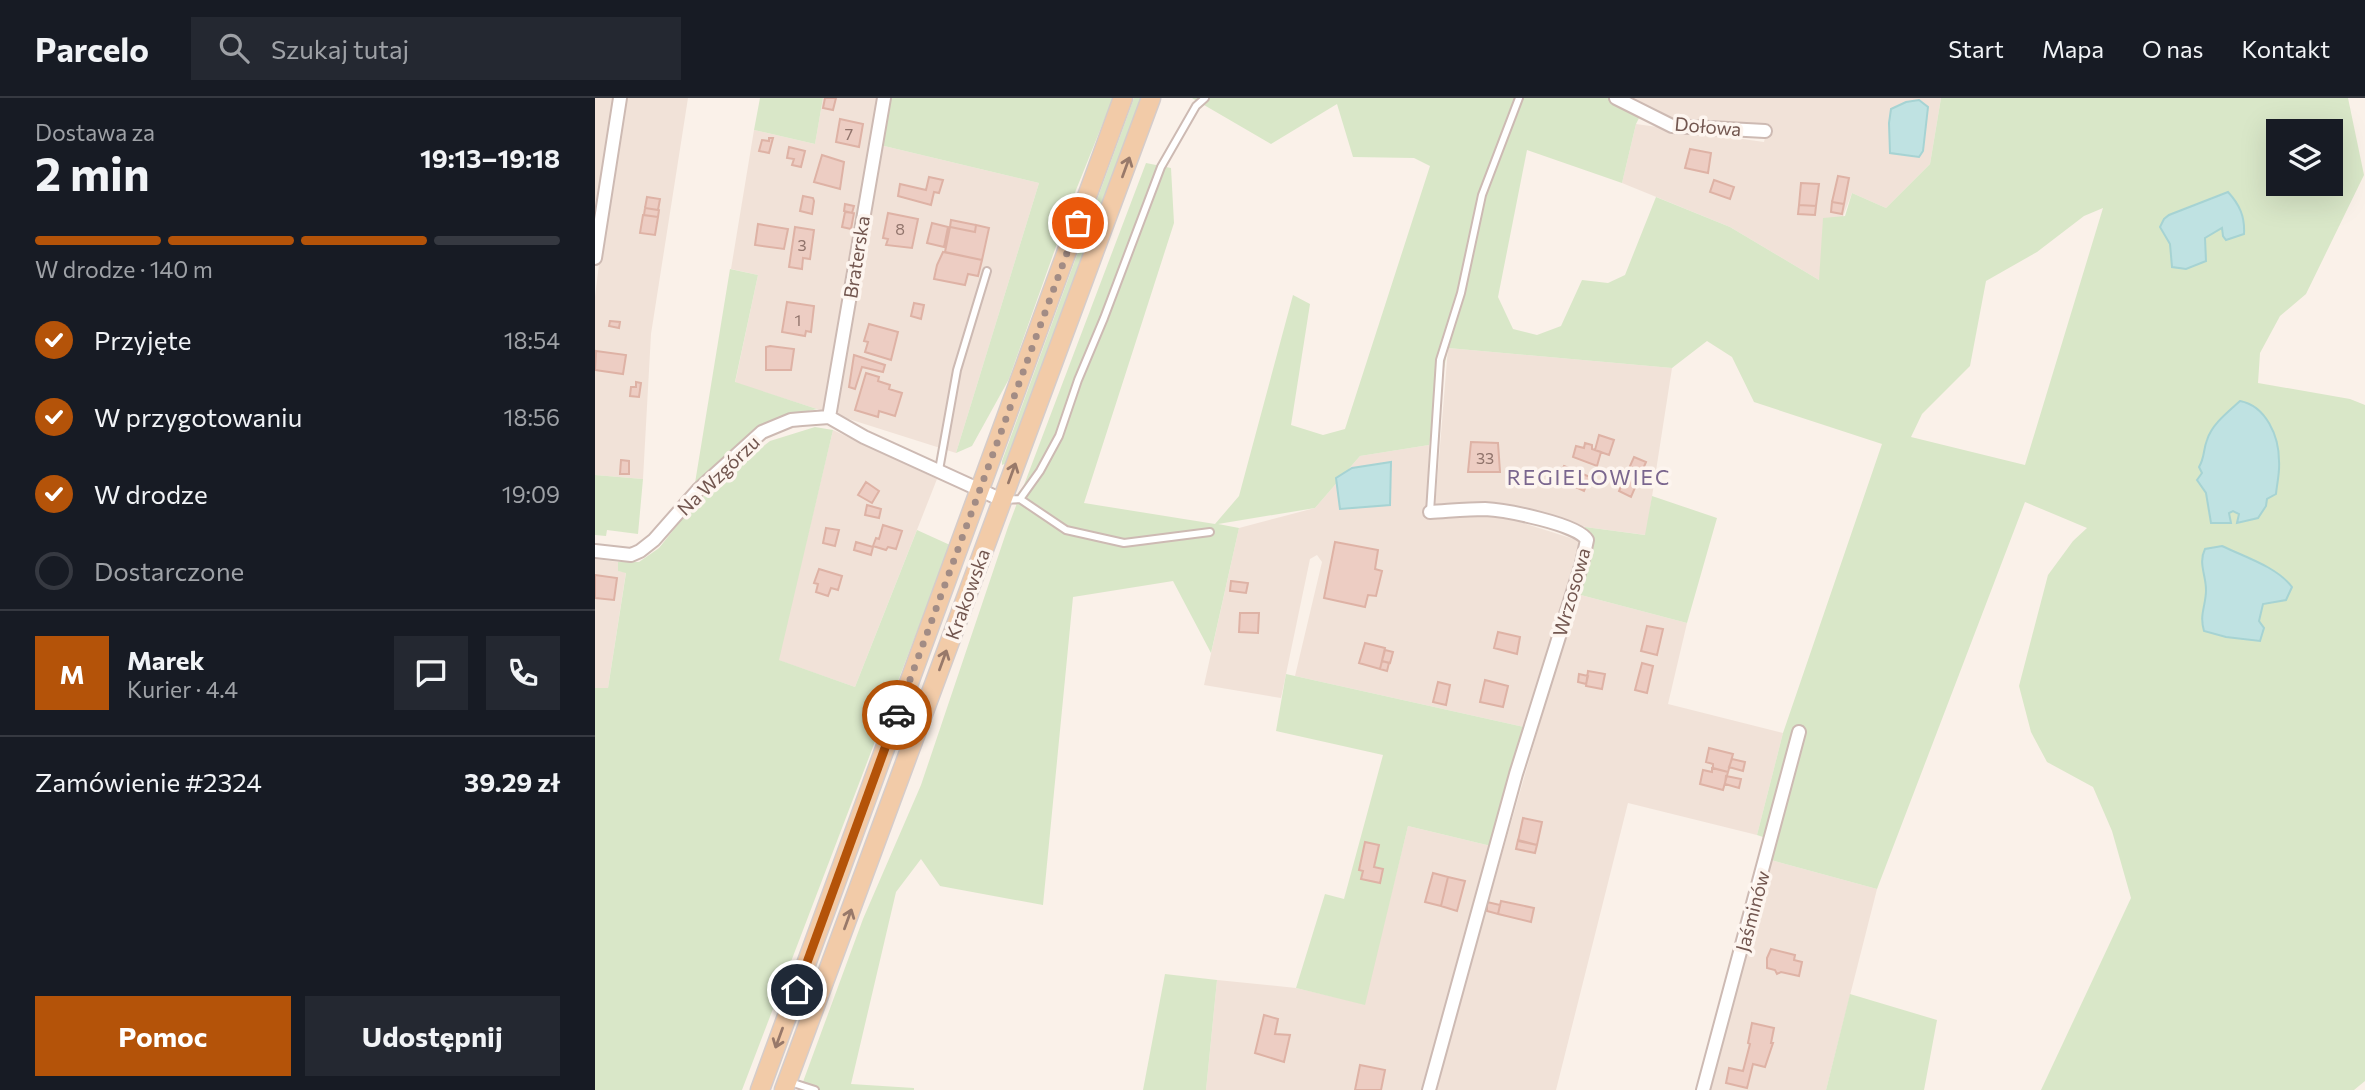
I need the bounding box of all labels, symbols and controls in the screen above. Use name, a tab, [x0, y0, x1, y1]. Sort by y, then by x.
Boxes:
search box	[191, 17, 681, 80]
text: Parcelo	[35, 28, 149, 69]
icon: search	[215, 29, 253, 67]
text: Szukaj tutaj	[271, 33, 409, 64]
text: Start	[1948, 34, 2004, 63]
text: Mapa	[2042, 34, 2104, 63]
text: O nas	[2142, 34, 2203, 63]
text: Kontakt	[2241, 34, 2330, 63]
street label: Dołowa	[1674, 112, 1742, 140]
text: Dostawa za	[35, 118, 155, 146]
map controls	[2266, 119, 2343, 196]
button: layers	[2266, 119, 2343, 196]
house number: 7	[845, 124, 853, 143]
text: 19:13–19:18	[420, 142, 560, 173]
text: 2 min	[35, 144, 150, 200]
one-way arrow	[1120, 157, 1133, 179]
pin	[1048, 193, 1108, 253]
icon: bag	[1059, 204, 1097, 242]
street label: Braterska	[838, 214, 874, 300]
house number: 8	[895, 219, 905, 238]
house number: 3	[797, 235, 807, 254]
text: W drodze · 140 m	[35, 255, 213, 283]
house number: 1	[795, 310, 801, 329]
icon: check	[35, 321, 73, 359]
text: Przyjęte	[94, 324, 191, 355]
text: 18:54	[504, 326, 560, 354]
icon: check	[35, 398, 73, 436]
text: W przygotowaniu	[94, 401, 302, 432]
text: 18:56	[504, 403, 560, 431]
street label: Na Wzgórzu	[672, 430, 764, 520]
house number: 33	[1476, 448, 1494, 467]
one-way arrow	[1007, 462, 1020, 484]
district label: REGIELOWIEC	[1507, 464, 1671, 489]
icon: check	[35, 475, 73, 513]
text: W drodze	[94, 478, 208, 509]
text: 19:09	[502, 480, 560, 508]
street label: Krakowska	[940, 545, 994, 643]
street label: Wrzosowa	[1547, 545, 1595, 639]
text: Dostarczone	[94, 555, 244, 586]
button: chat	[394, 636, 468, 710]
button: phone	[486, 636, 560, 710]
text: Marek	[127, 644, 204, 675]
one-way arrow	[938, 649, 950, 671]
text: M	[59, 658, 85, 689]
text: Kurier · 4.4	[127, 675, 238, 703]
courier	[862, 680, 932, 750]
icon: car	[878, 696, 916, 734]
text: Zamówienie #2324	[35, 766, 262, 797]
text: 39.29 zł	[464, 766, 560, 797]
street label: Jaśminów	[1730, 868, 1774, 954]
one-way arrow	[843, 909, 855, 931]
pin	[767, 960, 827, 1020]
icon: home	[778, 971, 816, 1009]
button: Pomoc	[35, 996, 291, 1076]
button: Udostępnij	[305, 996, 560, 1076]
one-way arrow	[772, 1027, 784, 1049]

